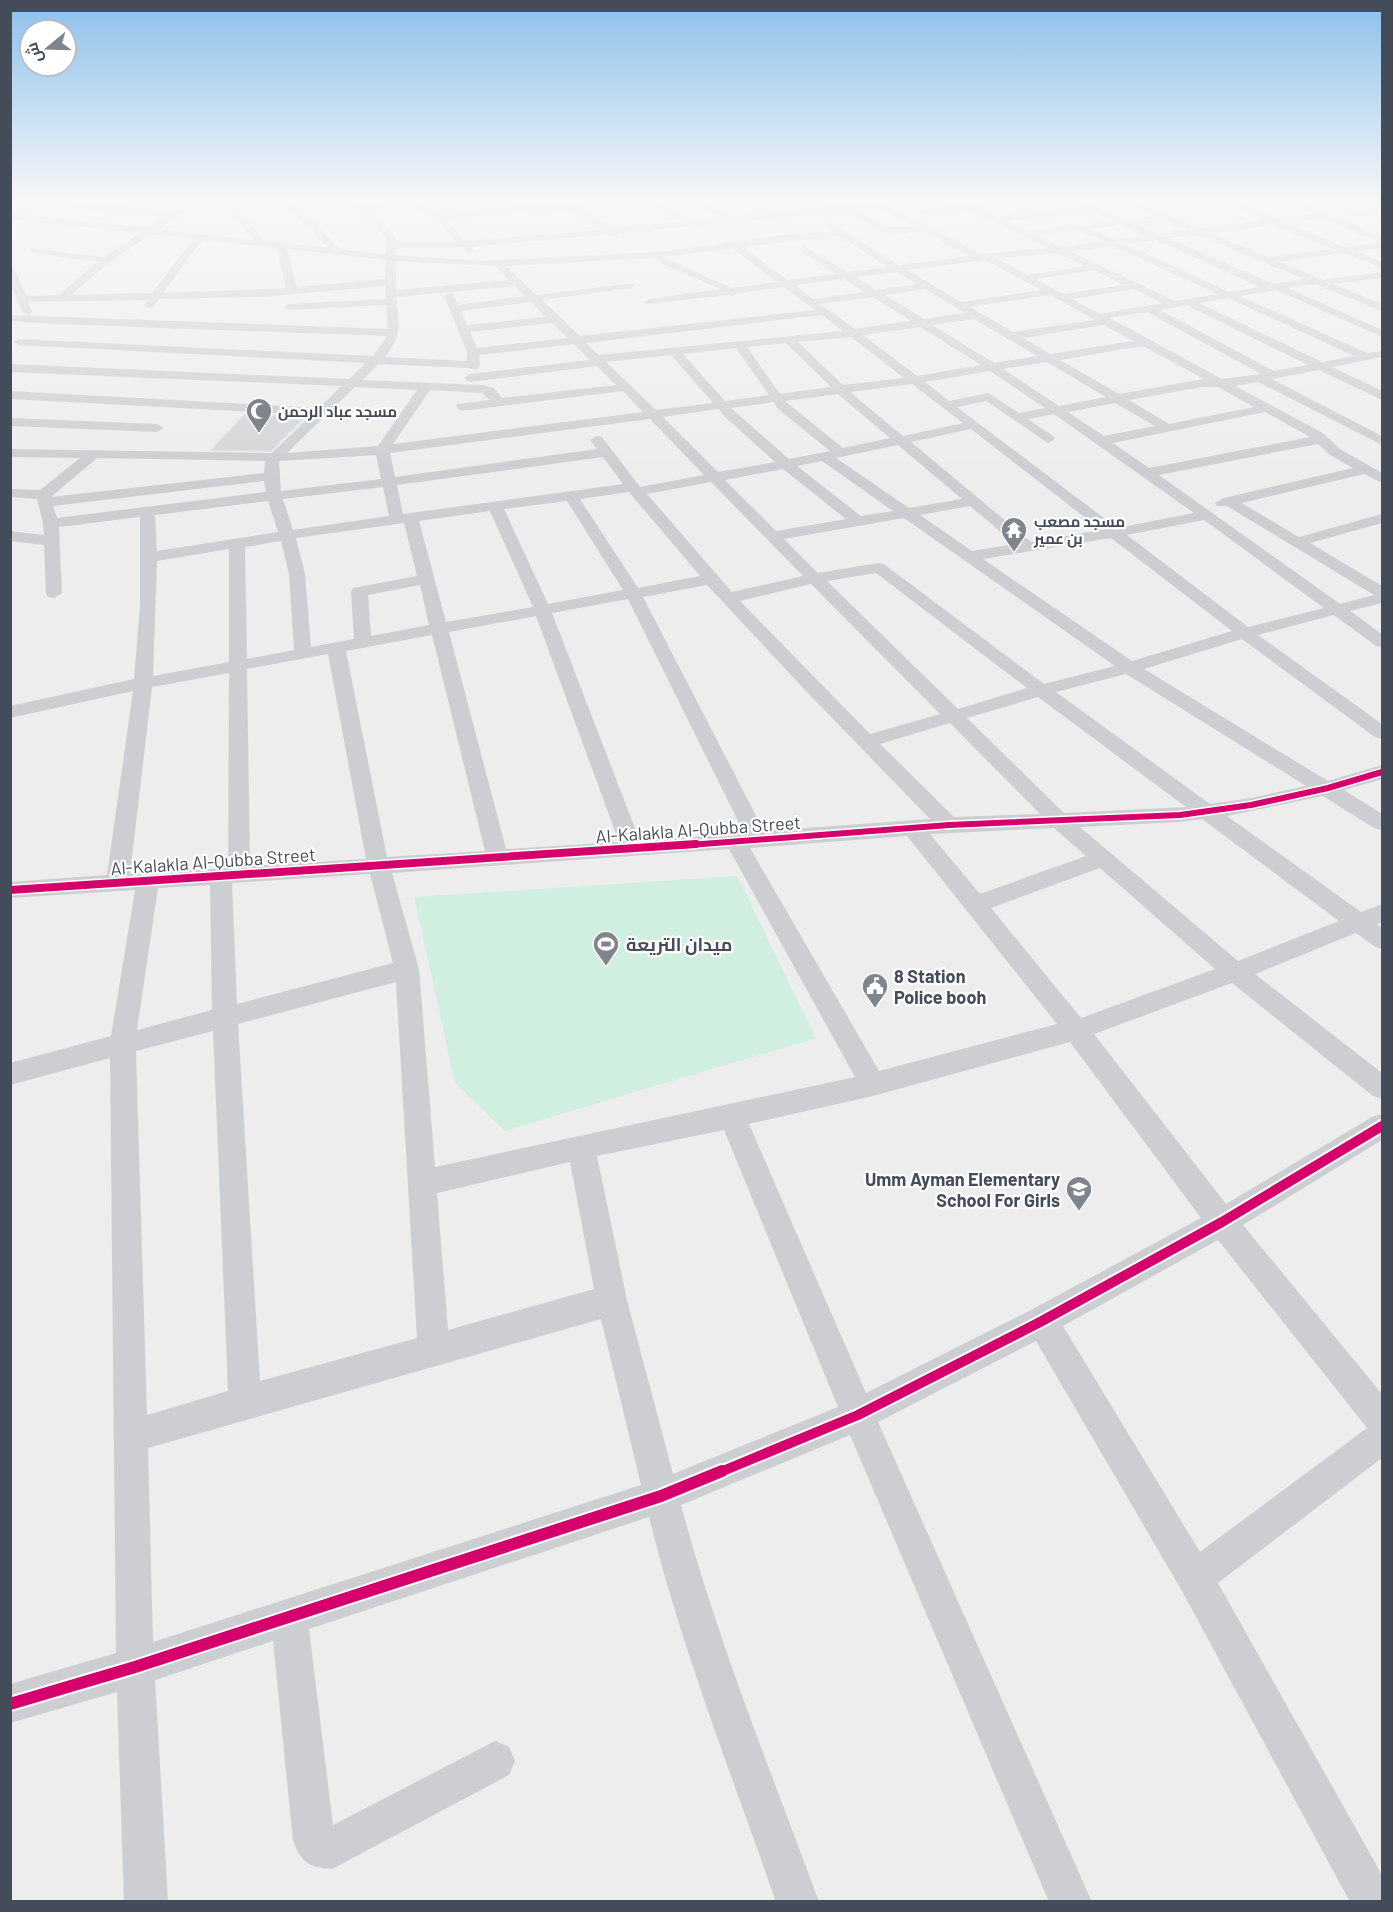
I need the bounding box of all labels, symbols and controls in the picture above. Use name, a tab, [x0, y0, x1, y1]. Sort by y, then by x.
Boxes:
north arrow	[18, 18, 78, 78]
text: ش	[21, 40, 47, 66]
mosque icon: مسجد عباد الرحمن	[244, 396, 274, 434]
place label: مسجد عباد الرحمن	[278, 402, 397, 421]
place label: مسجد مصعب بن عمير	[1033, 512, 1125, 548]
temple icon: مسجد مصعب بن عمير	[999, 515, 1029, 553]
street label: Al-Kalakla Al-Qubba Street	[595, 811, 801, 847]
street label: Al-Kalakla Al-Qubba Street	[110, 843, 316, 879]
sports icon: ميدان التريعة	[591, 929, 621, 967]
place label: ميدان التريعة	[626, 933, 732, 956]
place label: 8 Station Police booh	[894, 965, 986, 1008]
public building icon: 8 Station Police booh	[860, 971, 890, 1009]
place label: Umm Ayman Elementary School For Girls	[865, 1168, 1060, 1211]
school or university icon: Umm Ayman Elementary School For Girls	[1064, 1174, 1094, 1212]

